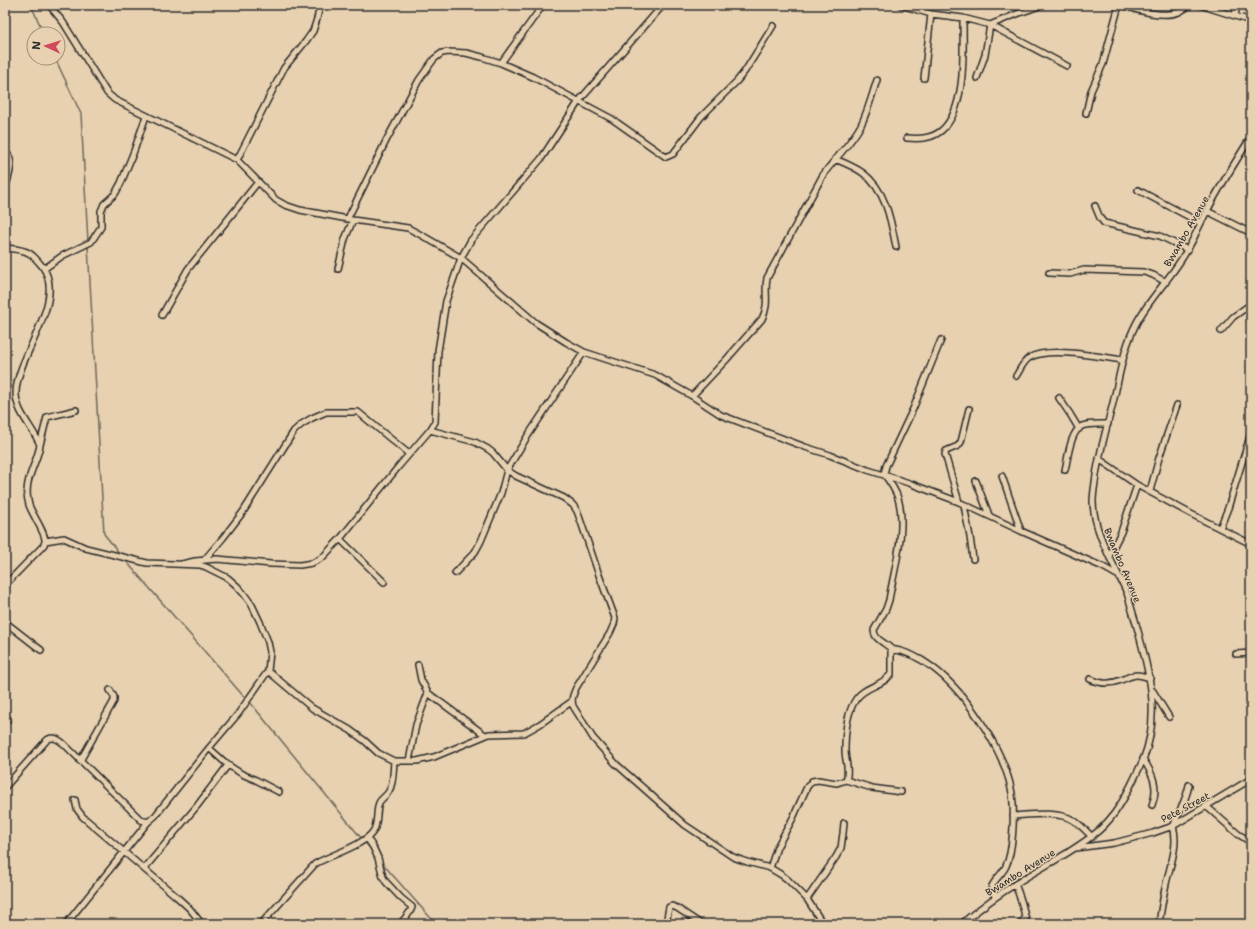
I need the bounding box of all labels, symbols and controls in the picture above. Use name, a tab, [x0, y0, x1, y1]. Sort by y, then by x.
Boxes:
north arrow	[26, 26, 66, 66]
text: N	[29, 40, 44, 50]
street label: Bwambo Avenue	[1161, 193, 1212, 269]
street label: Bwambo Avenue	[1101, 526, 1144, 605]
street label: Pete Street	[1159, 789, 1212, 826]
street label: Bwambo Avenue	[983, 846, 1058, 899]

